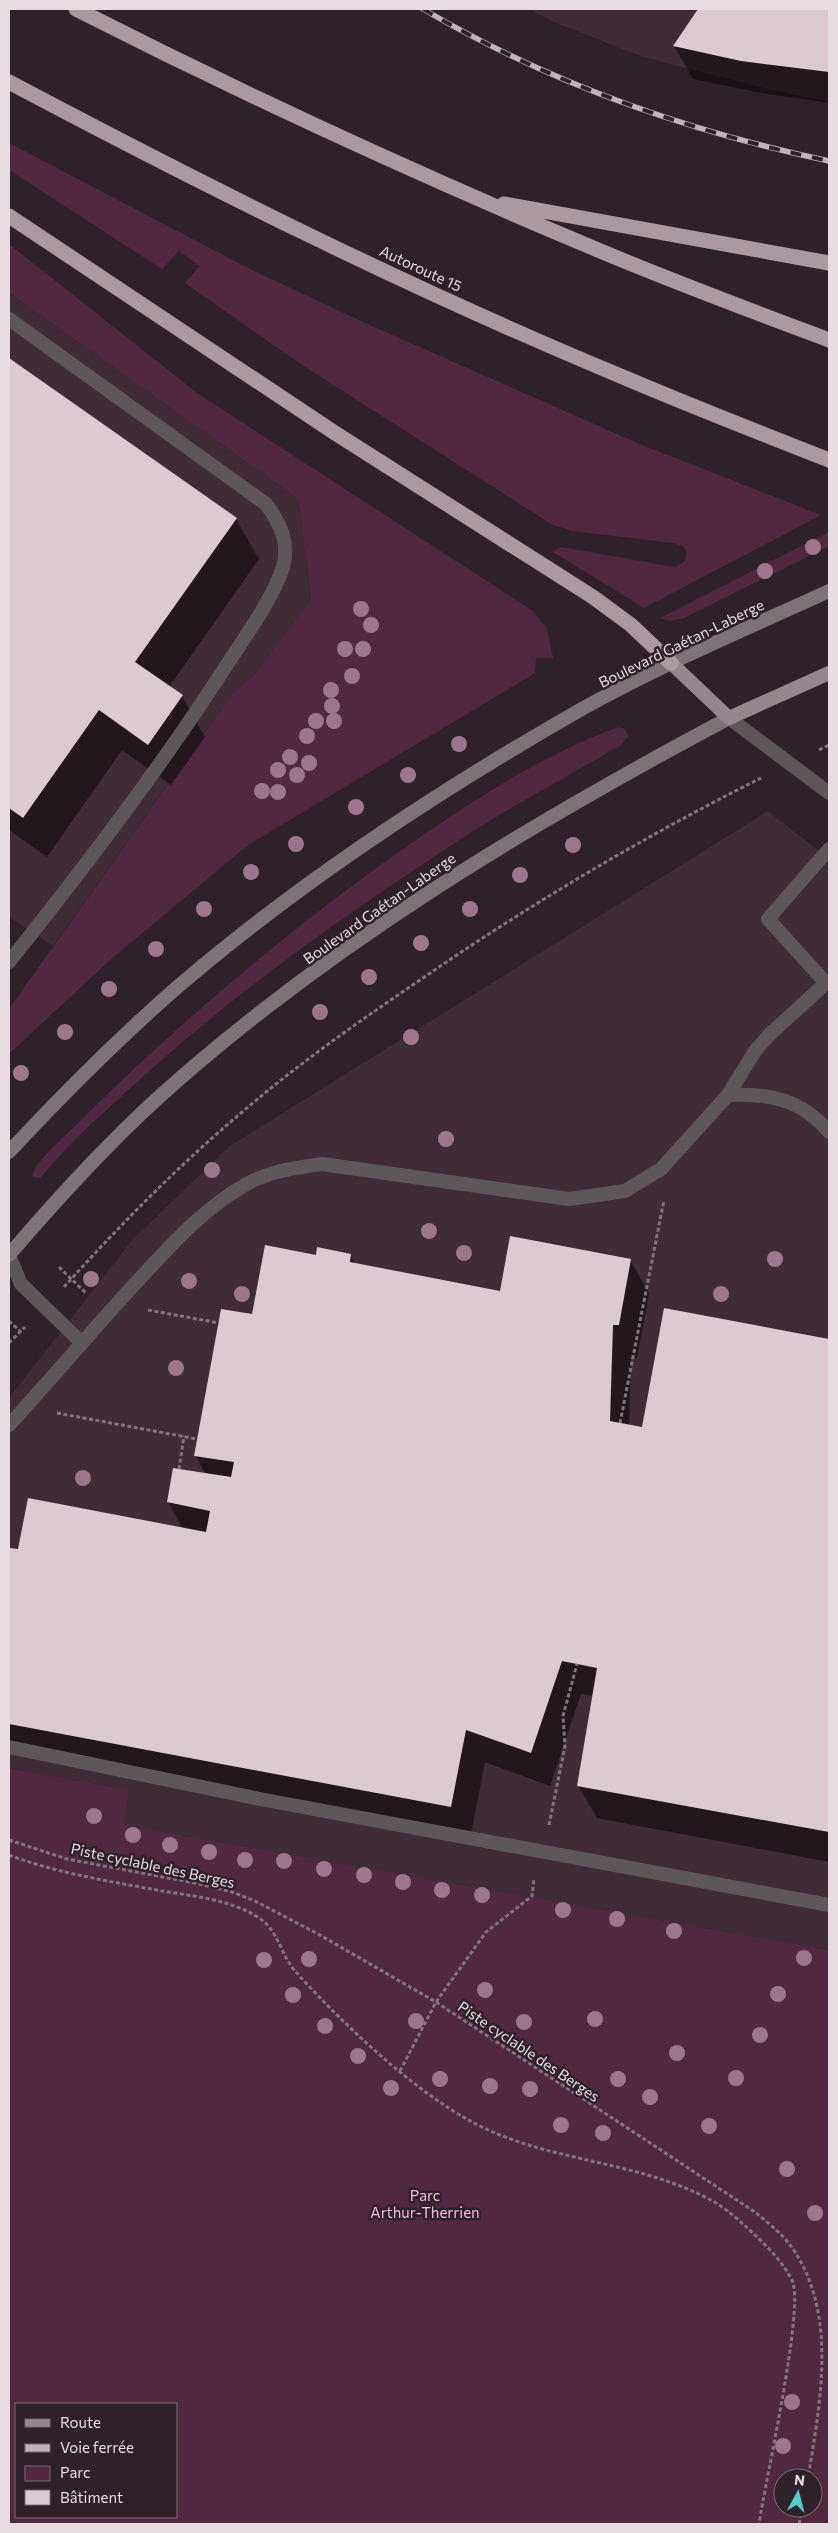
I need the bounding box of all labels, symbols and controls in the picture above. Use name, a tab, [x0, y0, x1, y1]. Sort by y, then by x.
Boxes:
street label: Autoroute 15	[377, 241, 465, 295]
street label: Boulevard Gaétan-Laberge	[595, 595, 767, 691]
street label: Boulevard Gaétan-Laberge	[299, 848, 459, 968]
street label: Piste cyclable des Berges	[69, 1839, 237, 1891]
street label: Piste cyclable des Berges	[455, 1997, 603, 2105]
park label: Parc Arthur-Therrien	[370, 2186, 480, 2221]
legend	[15, 2403, 178, 2518]
text: Route	[60, 2413, 101, 2431]
text: Voie ferrée	[60, 2438, 134, 2456]
text: Parc	[60, 2463, 90, 2481]
north arrow	[773, 2468, 823, 2518]
text: N	[793, 2471, 806, 2489]
text: Bâtiment	[60, 2488, 123, 2506]

